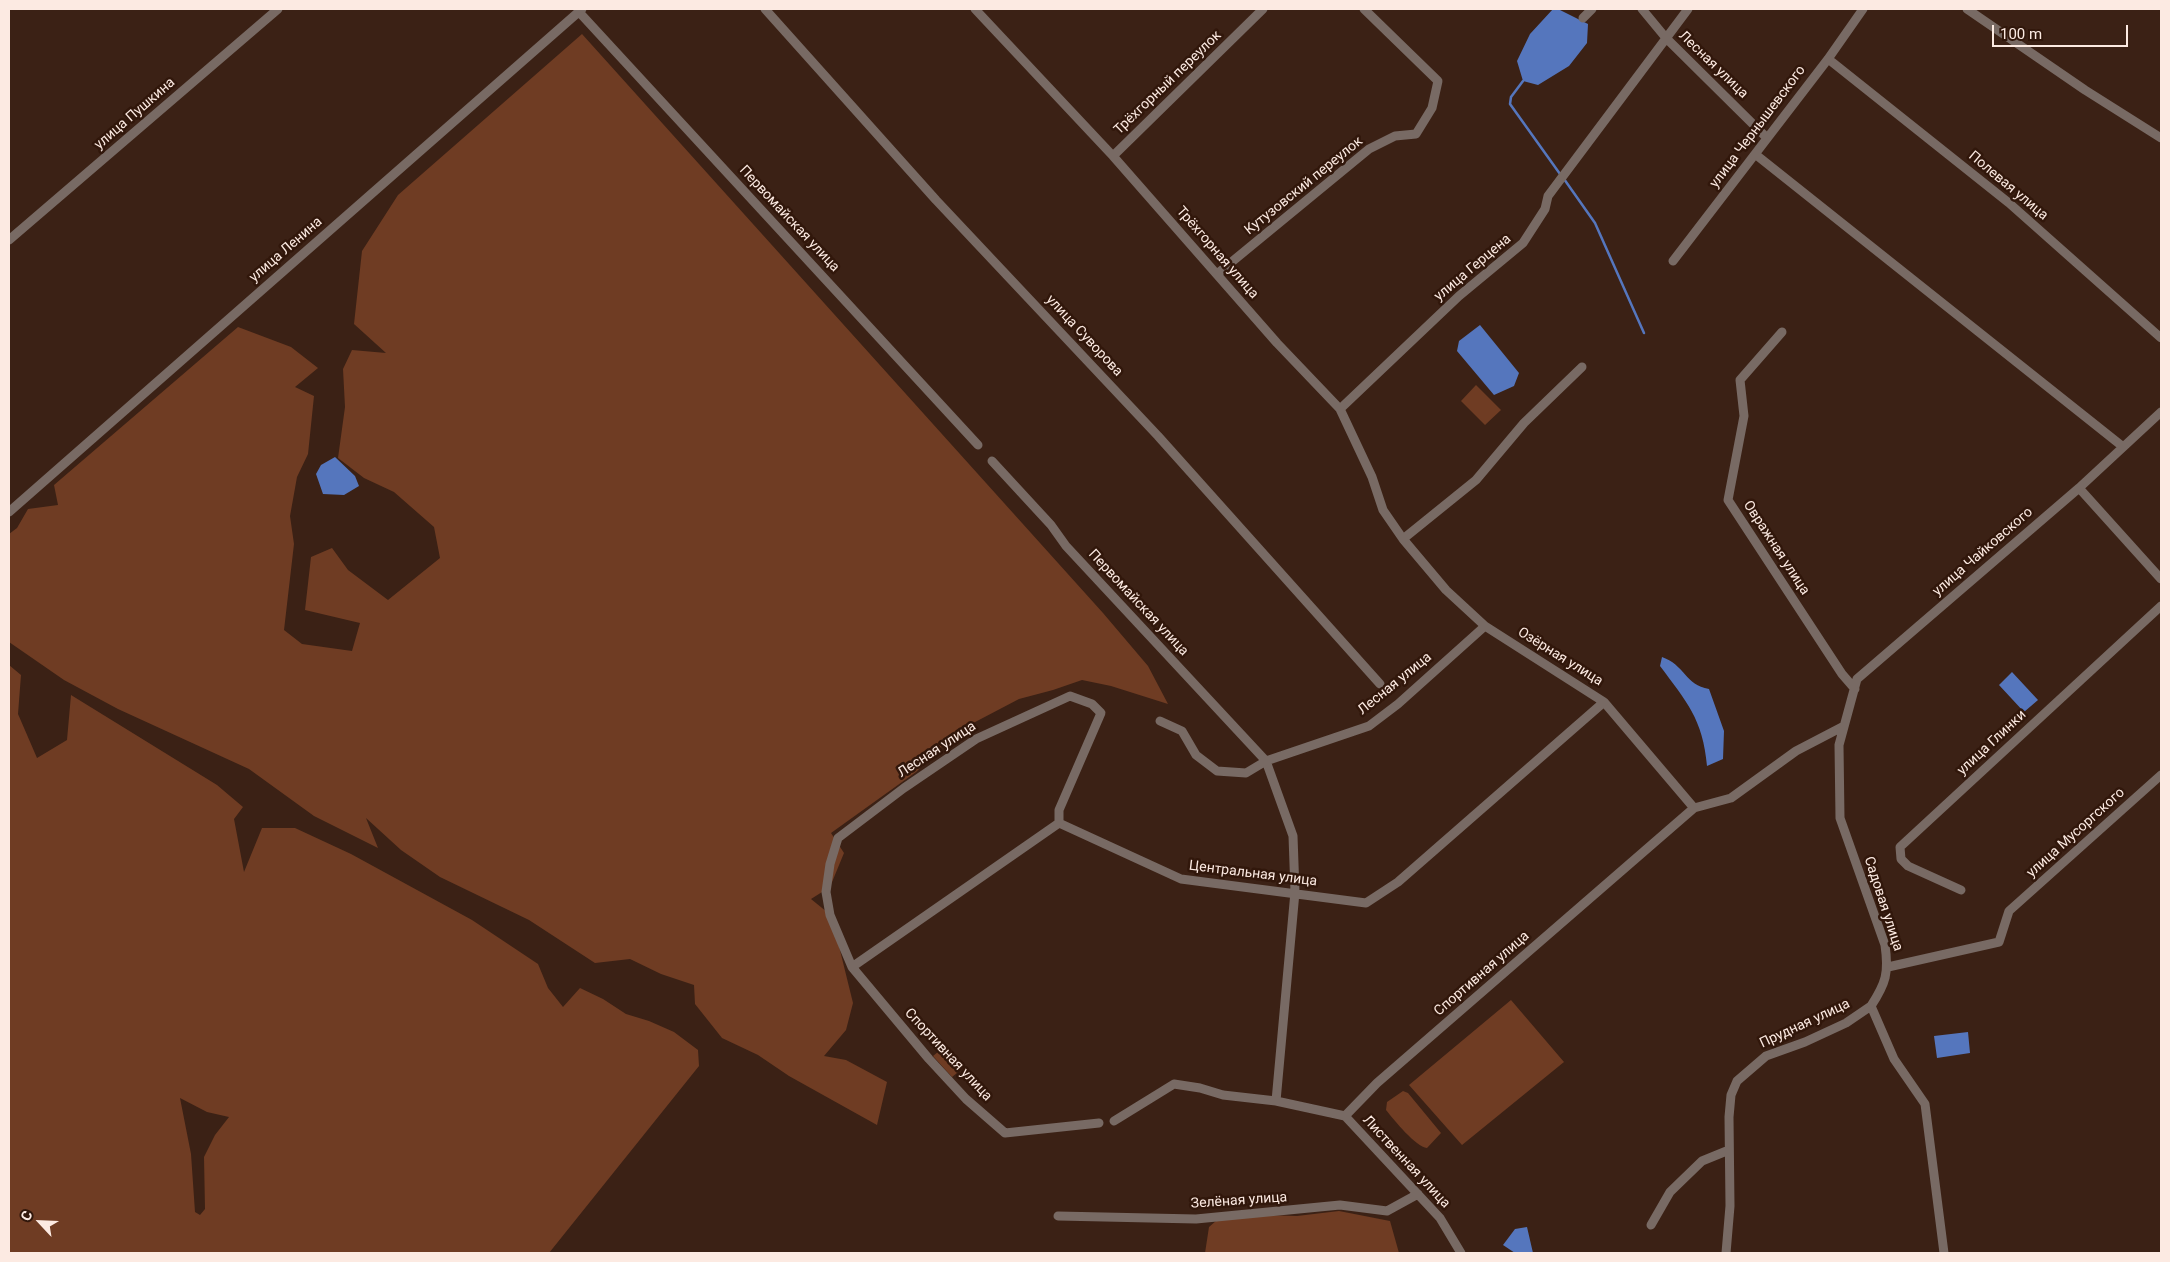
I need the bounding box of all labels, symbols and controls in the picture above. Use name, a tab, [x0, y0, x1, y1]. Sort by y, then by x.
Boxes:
scale bar	[1995, 15, 2131, 47]
text: 100 m	[2000, 25, 2042, 43]
street label: Трёхгорный переулок	[1111, 27, 1225, 139]
street label: Лесная улица	[1675, 28, 1751, 102]
street label: улица Чернышевского	[1706, 62, 1810, 192]
street label: улица Пушкина	[91, 74, 179, 154]
street label: Кутузовский переулок	[1242, 133, 1366, 239]
street label: Полевая улица	[1965, 148, 2051, 224]
street label: Первомайская улица	[735, 162, 843, 276]
street label: Трёхгорная улица	[1172, 203, 1262, 303]
street label: улица Ленина	[246, 214, 326, 286]
street label: улица Герцена	[1431, 231, 1515, 305]
street label: улица Суворова	[1042, 292, 1126, 380]
street label: Овражная улица	[1739, 498, 1813, 598]
street label: улица Чайковского	[1930, 504, 2036, 600]
street label: Первомайская улица	[1084, 546, 1192, 660]
street label: Озёрная улица	[1514, 624, 1606, 690]
street label: Лесная улица	[1355, 649, 1435, 719]
street label: улица Глинки	[1954, 707, 2030, 779]
street label: Лесная улица	[895, 718, 979, 782]
street label: улица Мусоргского	[2024, 785, 2128, 881]
street label: Садовая улица	[1860, 855, 1906, 953]
street label: Центральная улица	[1188, 858, 1318, 890]
street label: Спортивная улица	[1431, 928, 1533, 1020]
street label: Прудная улица	[1757, 996, 1853, 1052]
street label: Спортивная улица	[901, 1005, 995, 1105]
street label: Лиственная улица	[1359, 1112, 1453, 1212]
street label: Зелёная улица	[1190, 1189, 1288, 1213]
north arrow	[15, 1197, 65, 1247]
text: С	[17, 1208, 36, 1223]

